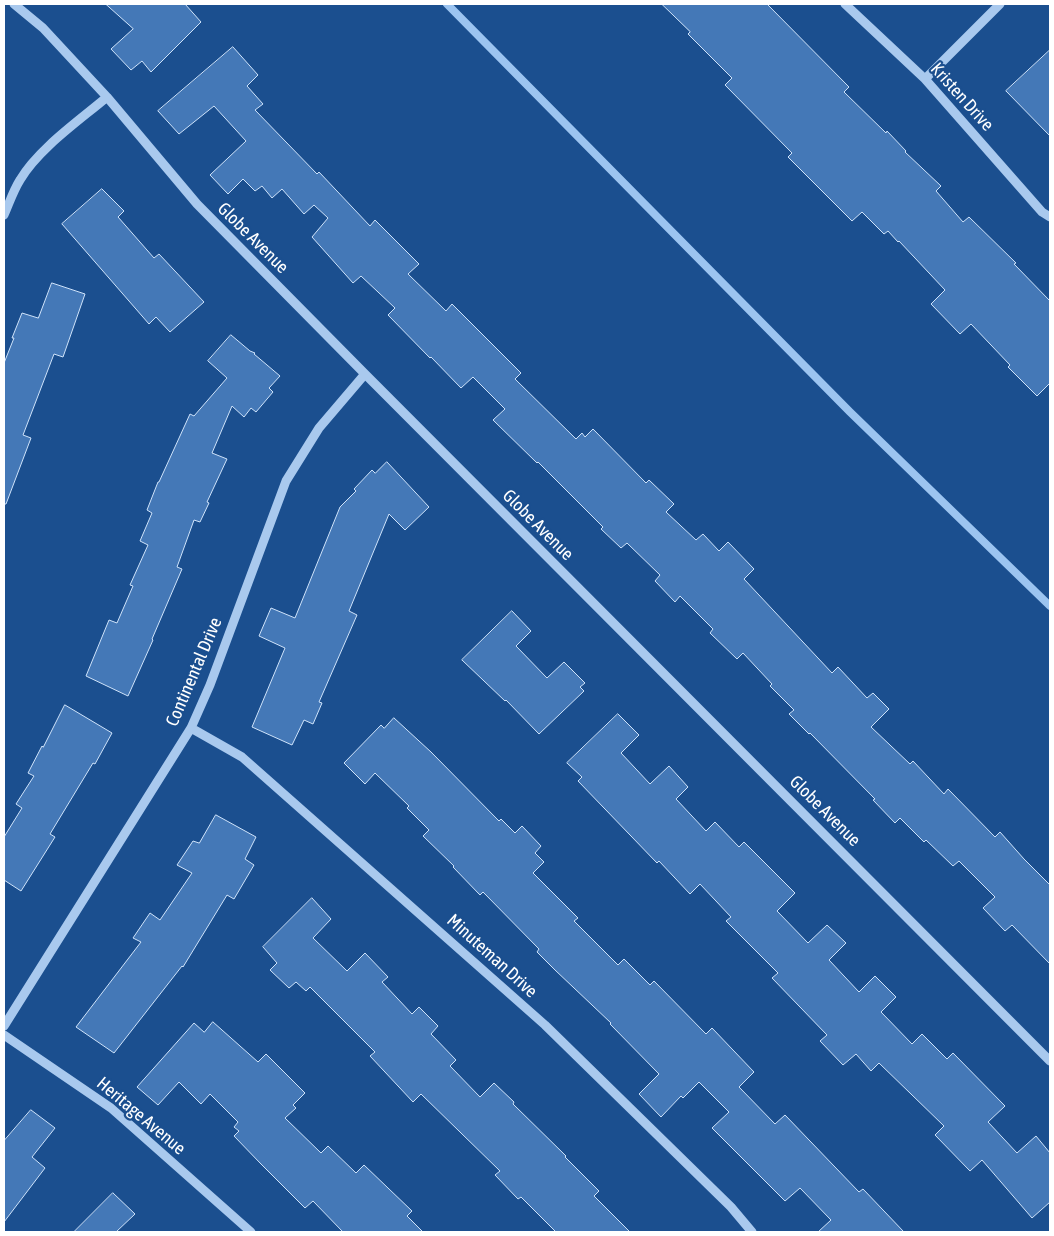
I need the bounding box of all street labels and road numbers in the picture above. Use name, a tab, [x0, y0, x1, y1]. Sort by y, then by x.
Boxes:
street label: Kristen Drive	[926, 59, 998, 135]
street label: Globe Avenue	[213, 198, 293, 278]
street label: Globe Avenue	[498, 485, 578, 565]
street label: Continental Drive	[161, 614, 227, 730]
street label: Globe Avenue	[785, 771, 865, 851]
street label: Minuteman Drive	[442, 910, 542, 1002]
street label: Heritage Avenue	[92, 1073, 190, 1159]

